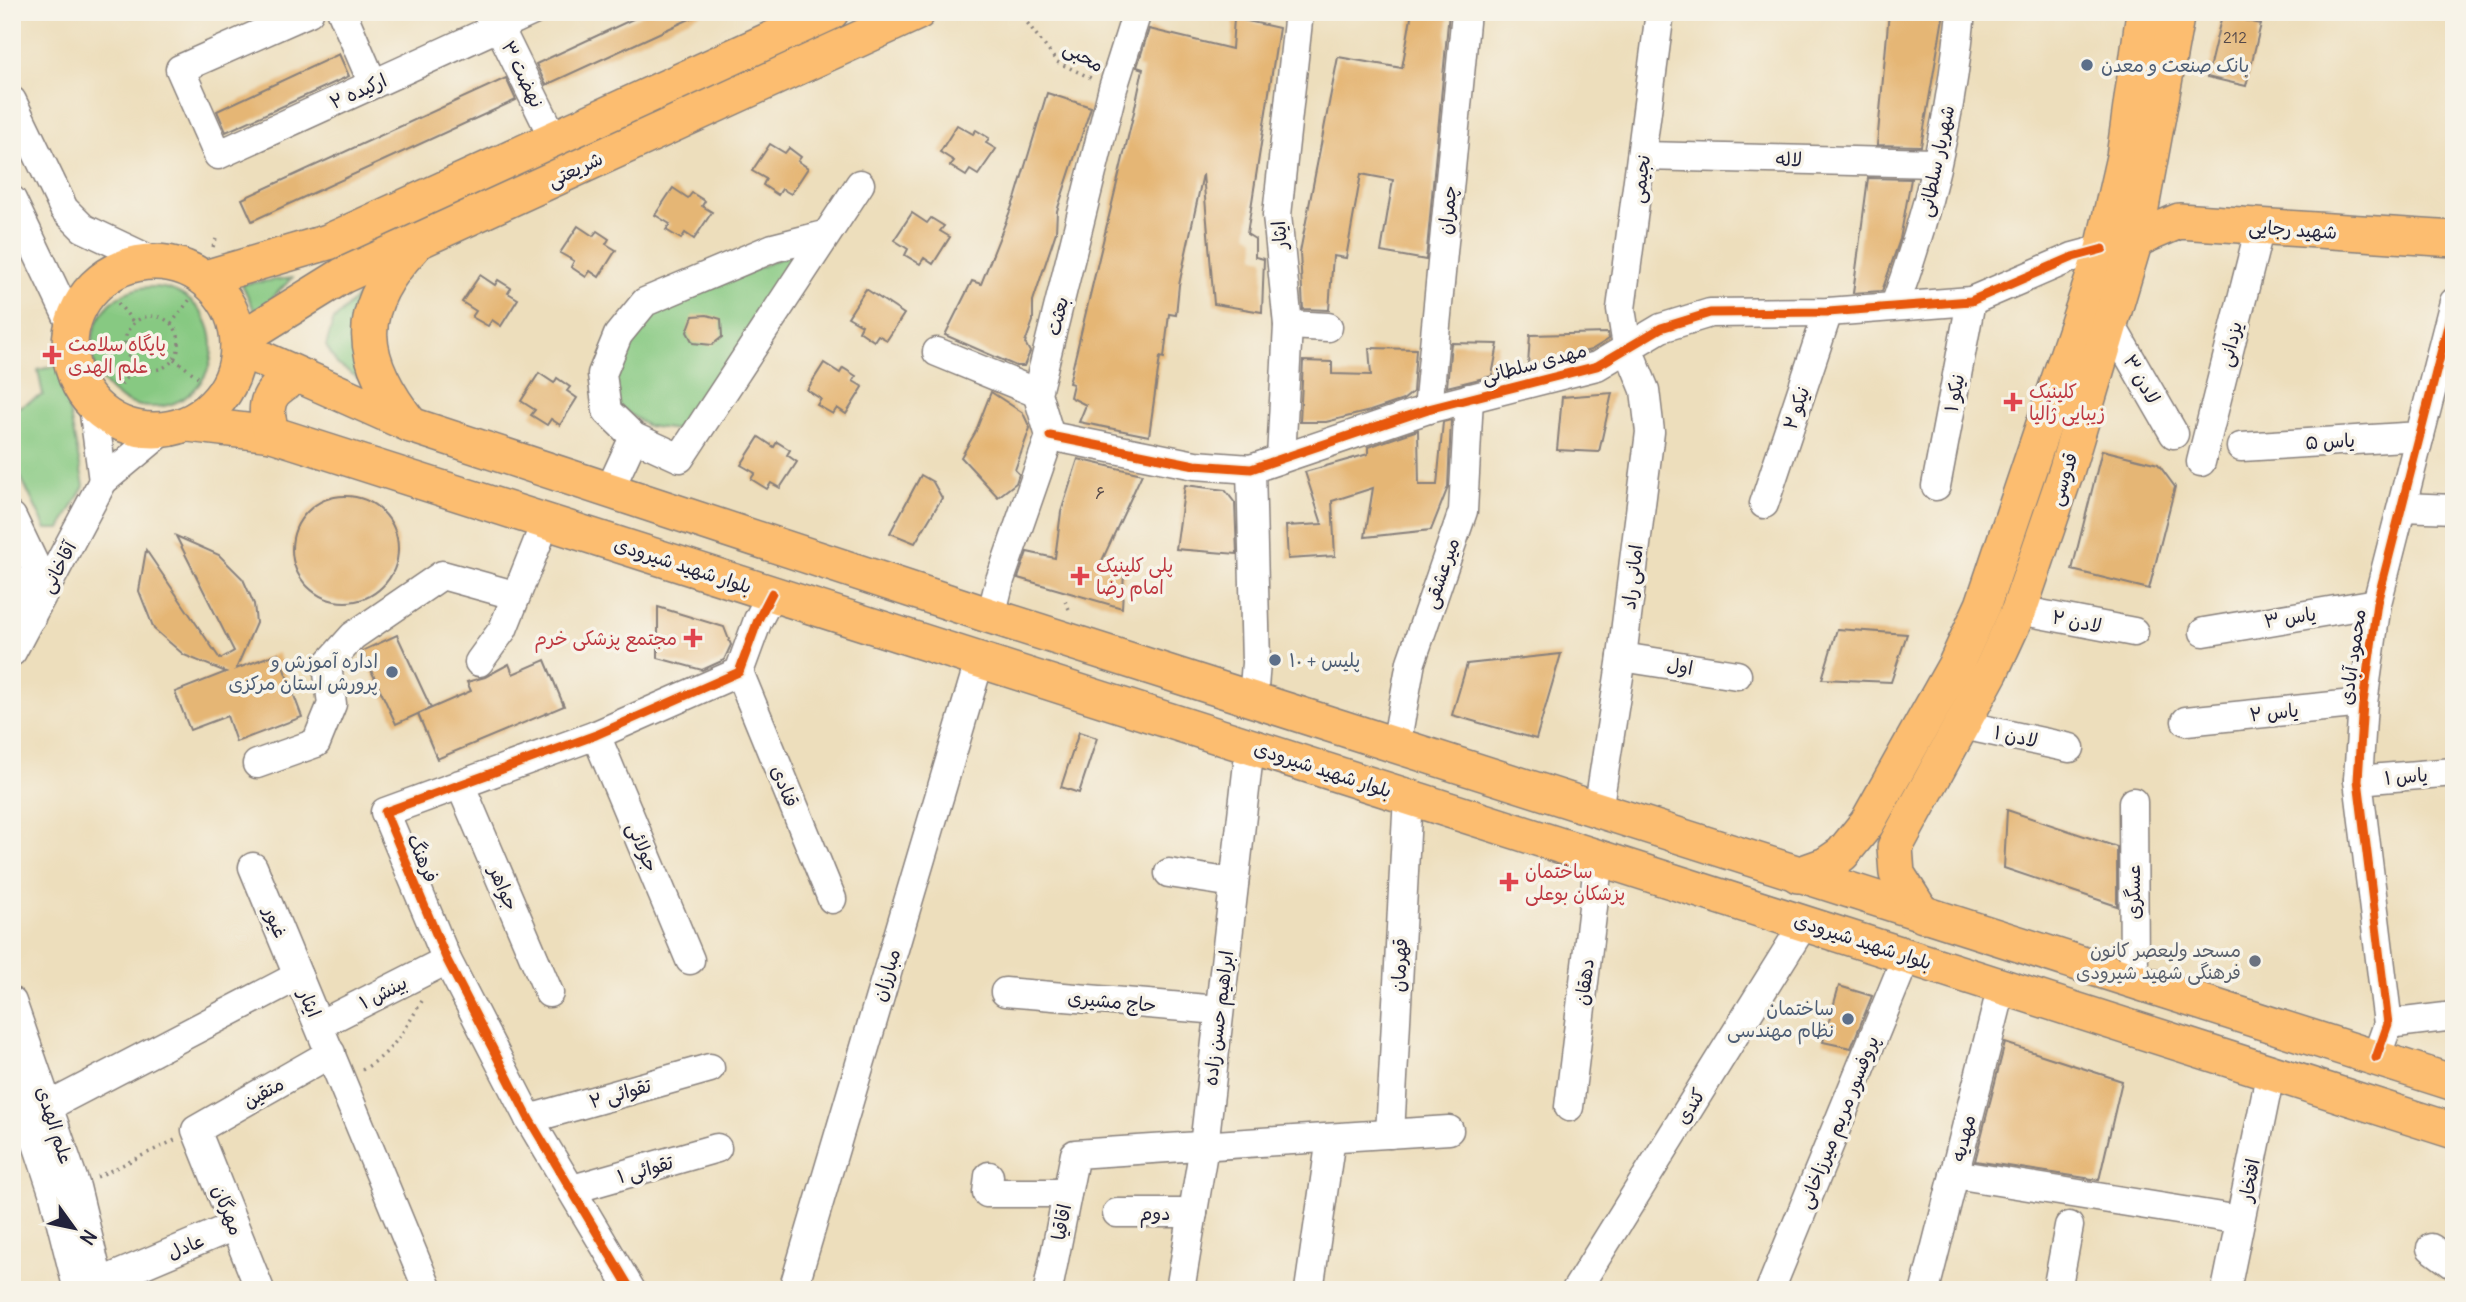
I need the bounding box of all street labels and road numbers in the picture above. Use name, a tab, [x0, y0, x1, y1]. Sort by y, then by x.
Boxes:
street label: محبی	[1059, 35, 1108, 78]
street label: نهضت ۳	[497, 37, 549, 111]
street label: ارکیده ۲	[326, 68, 390, 114]
street label: شهریار سلطانی	[1912, 103, 1961, 219]
street label: شریعتی	[543, 146, 607, 193]
street label: لاله	[1775, 147, 1803, 171]
street label: نجیمی	[1625, 153, 1656, 205]
street label: چمران	[1432, 184, 1463, 236]
street label: شهید رجایی	[2248, 214, 2338, 245]
street label: ایثار	[1266, 220, 1292, 252]
street label: بعثت	[1041, 294, 1073, 338]
street label: یزدانی	[2213, 319, 2248, 369]
street label: مهدی سلطانی	[1479, 337, 1589, 390]
street label: لادن ۳	[2118, 350, 2166, 408]
street label: نیکو ۱	[1939, 372, 1969, 414]
street label: نیکو ۲	[1777, 383, 1815, 433]
street label: یاس ۵	[2305, 428, 2355, 454]
street label: قدوسی	[2043, 449, 2084, 509]
street label: بلوار شهید شیرودی	[611, 531, 755, 599]
street label: میرعشقی	[1418, 534, 1465, 612]
street label: آقاخانی	[35, 536, 83, 597]
street label: امانی راد	[1616, 543, 1649, 611]
street label: یاس ۳	[2262, 601, 2318, 633]
street label: لادن ۲	[2050, 604, 2104, 638]
street label: محمود آبادی	[2333, 607, 2371, 707]
street label: اول	[1665, 652, 1695, 680]
street label: یاس ۲	[2248, 697, 2300, 727]
street label: لادن ۱	[1992, 720, 2040, 752]
street label: بلوار شهید شیرودی	[1251, 735, 1395, 803]
street label: قنادی	[766, 762, 804, 810]
street label: یاس ۱	[2383, 762, 2429, 790]
street label: جولائی	[621, 819, 664, 876]
street label: فرهنگ	[402, 830, 444, 886]
street label: جواهر	[482, 860, 524, 914]
street label: عسگری	[2121, 864, 2145, 920]
street label: غیور	[258, 901, 293, 941]
street label: بلوار شهید شیرودی	[1791, 907, 1935, 975]
street label: قهرمان	[1386, 937, 1412, 993]
street label: مبارزان	[867, 946, 905, 1004]
street label: ابراهیم حسن زاده	[1198, 949, 1241, 1087]
street label: دهقان	[1569, 957, 1599, 1007]
street label: بینش ۱	[355, 970, 411, 1014]
street label: ایثار	[293, 983, 327, 1021]
street label: حاج مشیری	[1066, 985, 1157, 1018]
street label: پروفسور مریم میرزاخانی	[1792, 1032, 1886, 1213]
street label: متقین	[238, 1071, 288, 1113]
street label: تقوائی ۲	[586, 1073, 654, 1114]
street label: علم الهدی	[28, 1083, 79, 1168]
street label: کندی	[1670, 1084, 1710, 1128]
street label: مهدیه	[1946, 1112, 1980, 1164]
street label: تقوائی ۱	[614, 1149, 677, 1189]
street label: افتخار	[2233, 1157, 2265, 1205]
street label: مهرگان	[207, 1181, 249, 1239]
street label: دوم	[1140, 1201, 1170, 1228]
street label: اقاقیا	[1046, 1202, 1076, 1242]
street label: عادل	[164, 1227, 208, 1265]

